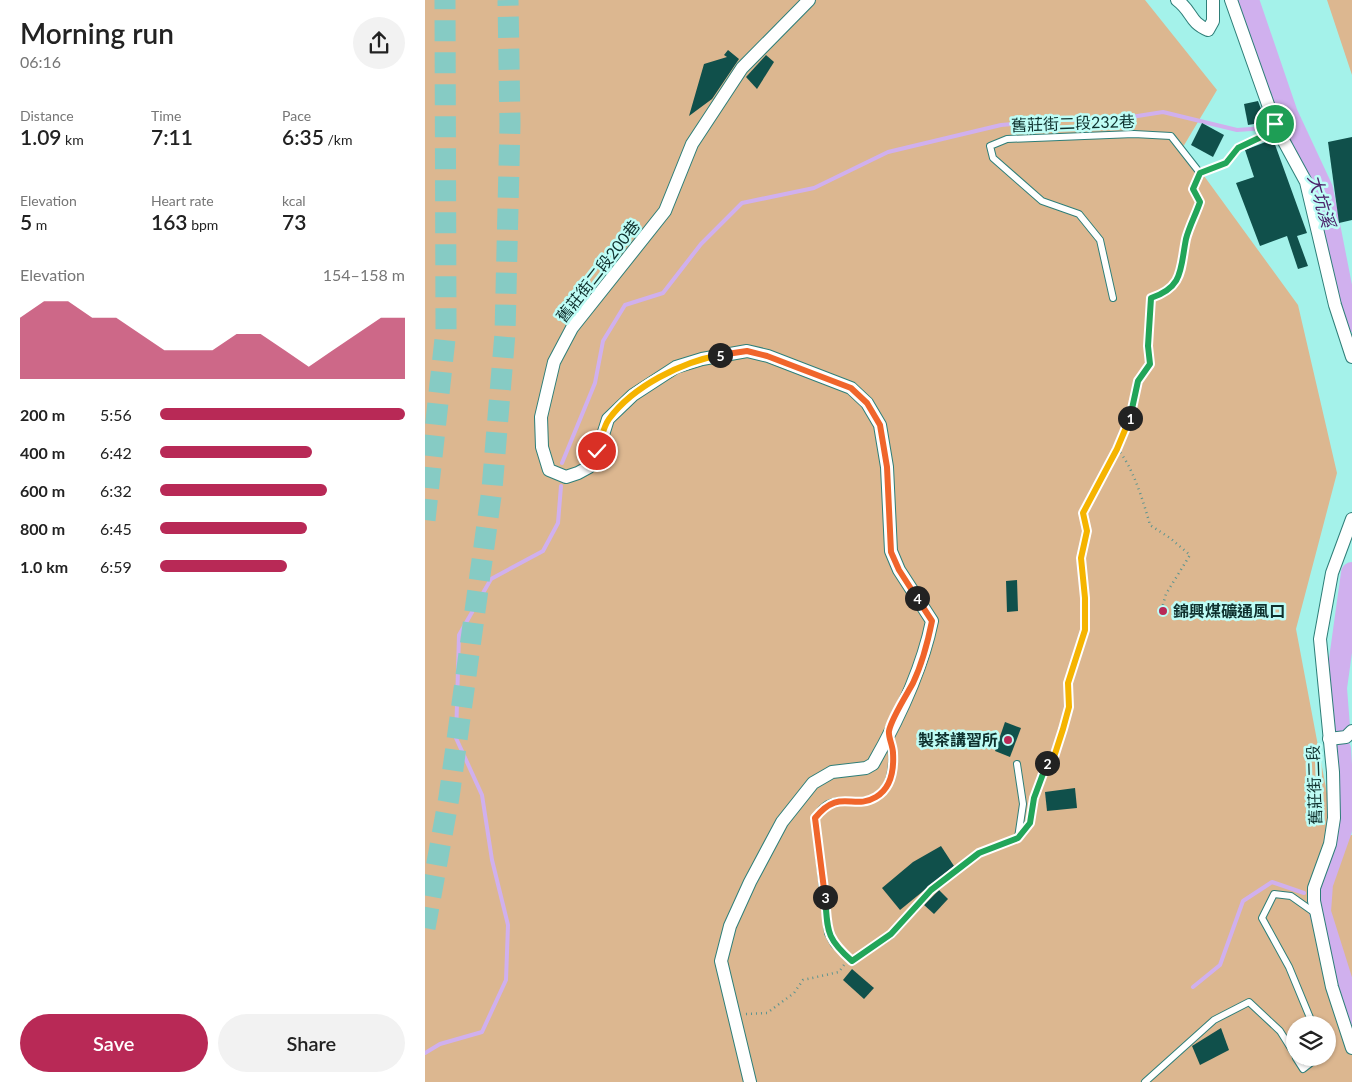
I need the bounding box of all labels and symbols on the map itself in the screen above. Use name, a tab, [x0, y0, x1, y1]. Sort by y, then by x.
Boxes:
pin	[1254, 103, 1296, 145]
street label: 舊莊街二段232巷	[1011, 111, 1135, 134]
water label: 大坑溪	[1304, 172, 1341, 233]
street label: 舊莊街二段200巷	[552, 216, 643, 325]
pin: 5	[707, 342, 733, 368]
pin: 1	[1117, 406, 1143, 430]
pin	[576, 430, 618, 472]
pin: 4	[905, 586, 929, 610]
place label: 錦興煤礦通風口	[1173, 601, 1285, 620]
marker: 錦興煤礦通風口	[1157, 605, 1169, 617]
place label: 製茶講習所	[918, 730, 998, 749]
marker: 製茶講習所	[1002, 734, 1014, 746]
street label: 舊莊街二段	[1303, 745, 1324, 825]
pin: 2	[1035, 750, 1059, 776]
pin: 3	[813, 884, 837, 910]

